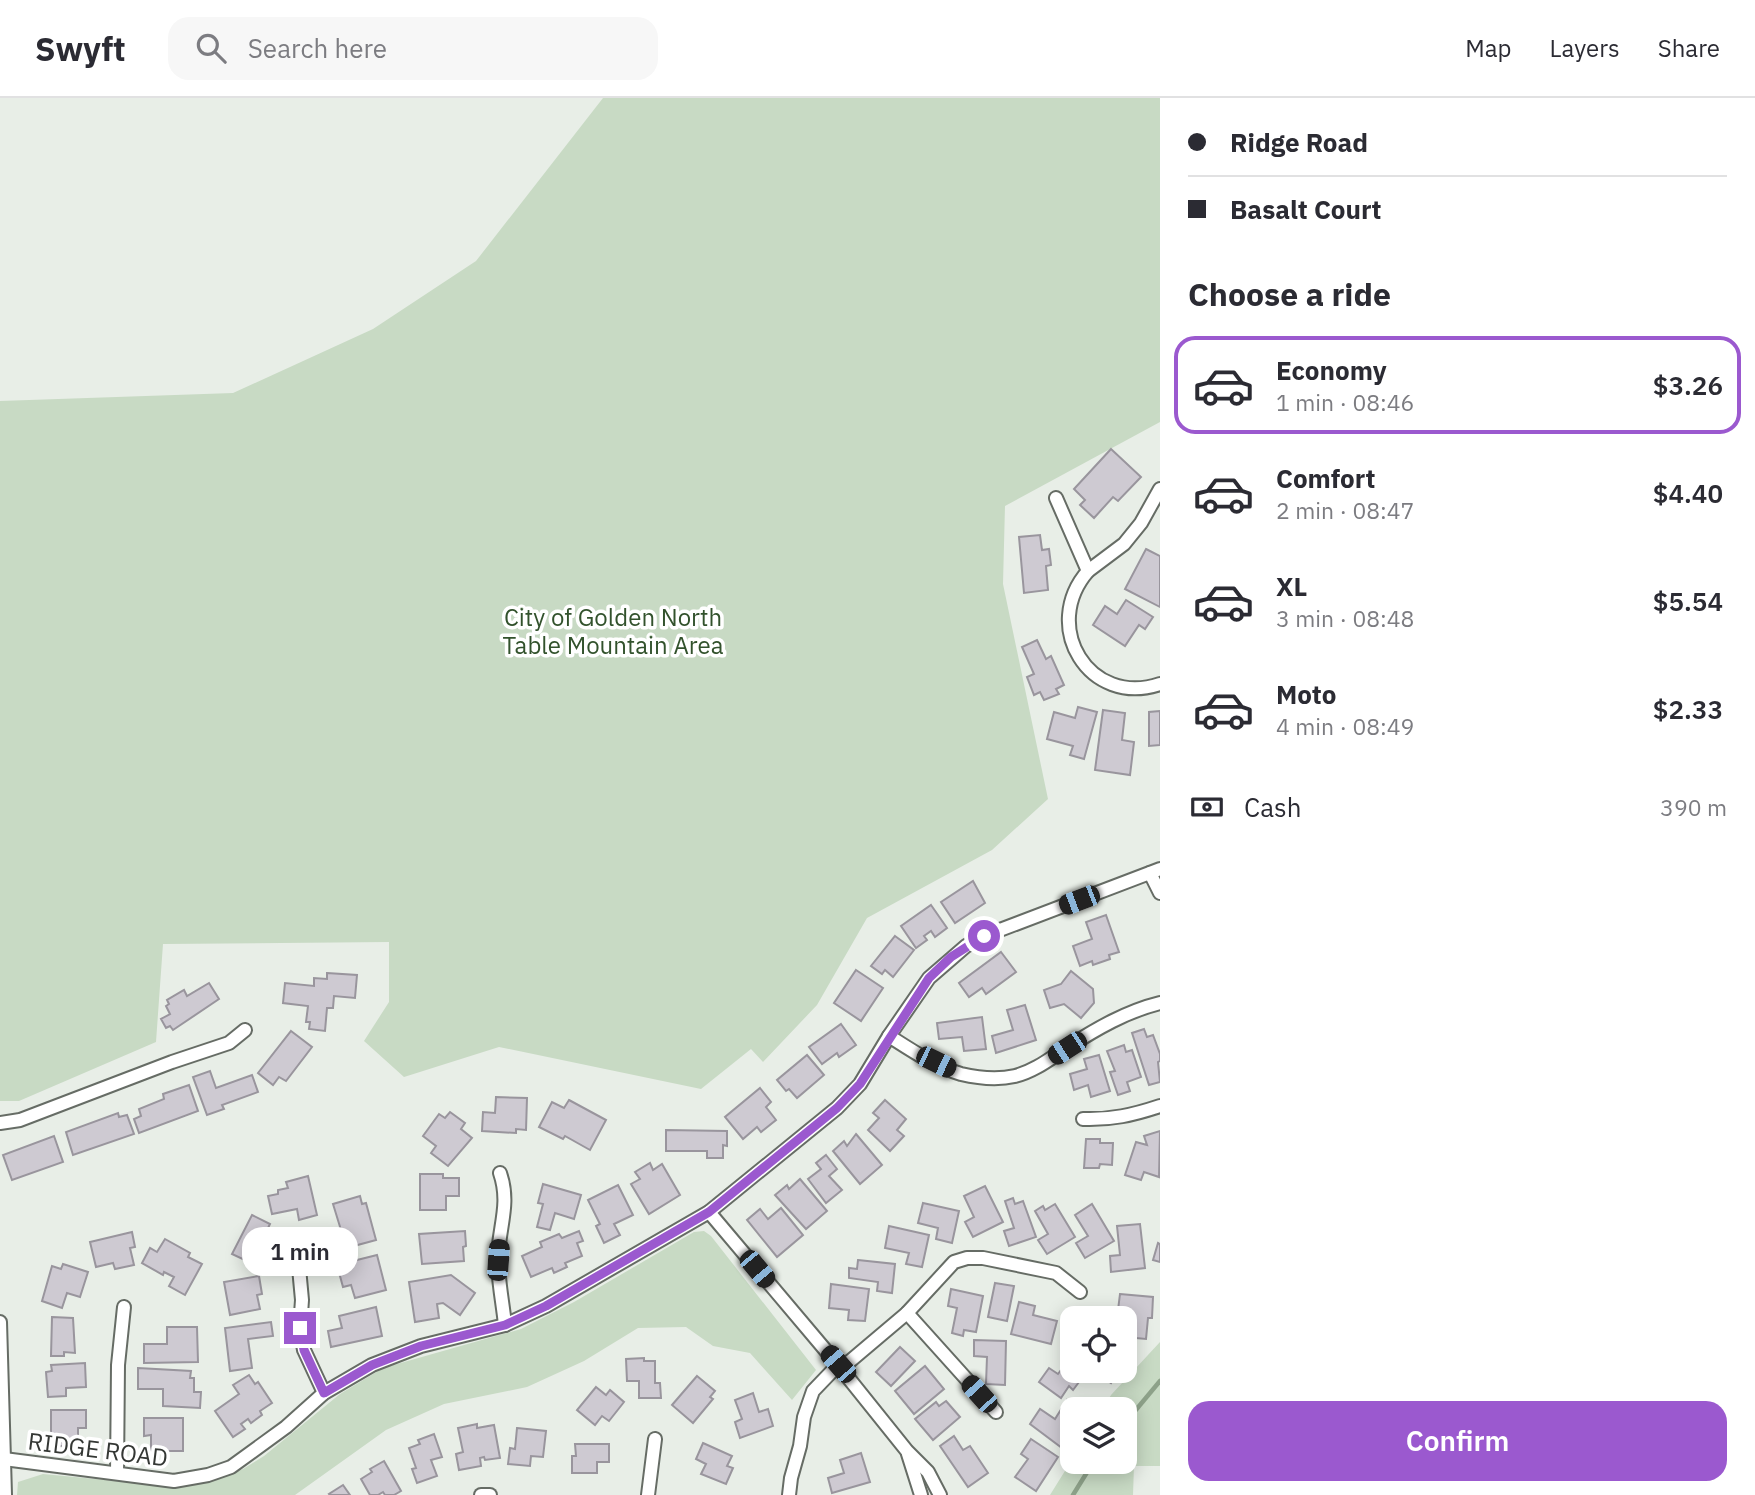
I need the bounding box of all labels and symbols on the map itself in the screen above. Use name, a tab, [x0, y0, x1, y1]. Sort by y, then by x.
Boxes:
park label: City of Golden North Table Mountain Area	[503, 601, 724, 661]
car	[1056, 883, 1103, 917]
route start	[968, 920, 1000, 952]
car	[1044, 1028, 1091, 1068]
car	[913, 1043, 960, 1081]
callout: 1 min	[242, 1226, 358, 1276]
car	[487, 1238, 510, 1282]
car	[736, 1246, 779, 1292]
route end	[284, 1312, 316, 1344]
car	[817, 1341, 860, 1387]
car	[958, 1371, 1001, 1417]
street label: RIDGE ROAD	[26, 1425, 170, 1473]

